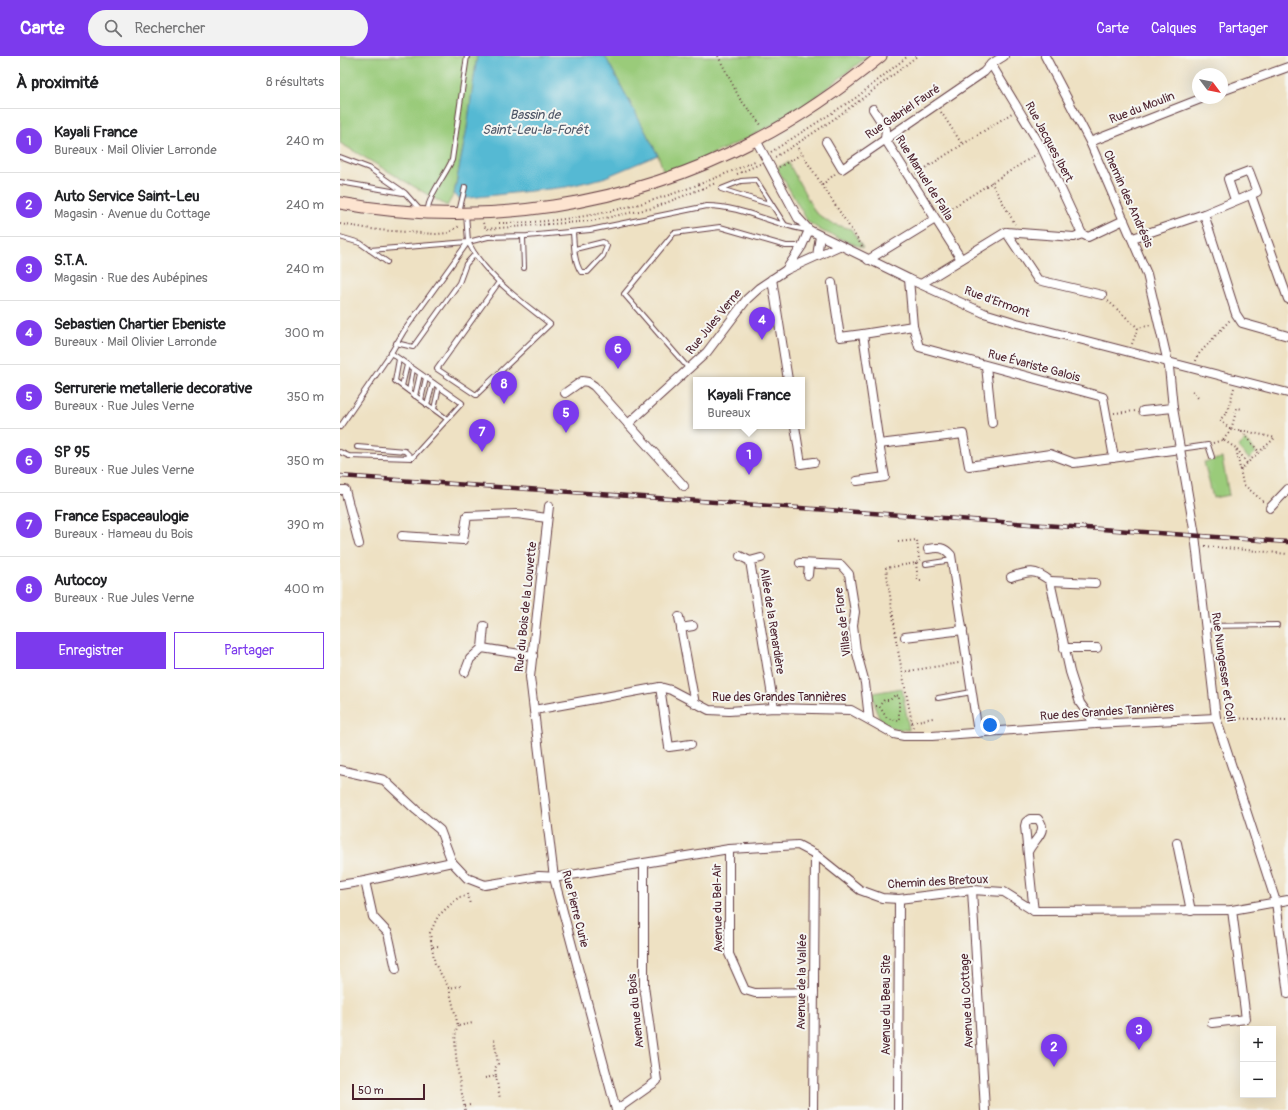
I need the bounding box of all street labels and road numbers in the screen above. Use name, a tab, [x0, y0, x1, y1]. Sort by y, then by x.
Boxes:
street label: Rue Gabriel Fauré	[863, 81, 943, 143]
street label: Rue du Moulin	[1107, 89, 1177, 127]
street label: Rue Jacques Ibert	[1022, 99, 1077, 185]
street label: Rue Manuel de Falla	[892, 133, 956, 224]
street label: Chemin des Andrésis	[1100, 148, 1156, 250]
street label: Rue d'Ermont	[962, 283, 1032, 321]
street label: Rue Jules Verne	[683, 286, 745, 358]
street label: Rue Évariste Galois	[986, 346, 1083, 386]
street label: Rue du Bois de la Louvette	[512, 541, 540, 673]
street label: Allée de la Renardière	[756, 567, 788, 675]
street label: Villas de Flore	[831, 586, 855, 657]
street label: Rue Nungesser et Coli	[1208, 611, 1238, 723]
street label: Rue des Grandes Tannières	[712, 690, 847, 705]
street label: Rue des Grandes Tannières	[1040, 700, 1175, 724]
street label: Avenue du Bel-Air	[710, 863, 726, 953]
street label: Rue Pierre Curie	[558, 869, 592, 949]
street label: Chemin des Bretoux	[887, 872, 989, 892]
street label: Avenue de la Vallée	[794, 934, 810, 1030]
street label: Avenue du Cottage	[957, 953, 977, 1049]
street label: Avenue du Beau Site	[879, 955, 894, 1055]
street label: Avenue du Bois	[625, 972, 647, 1049]

